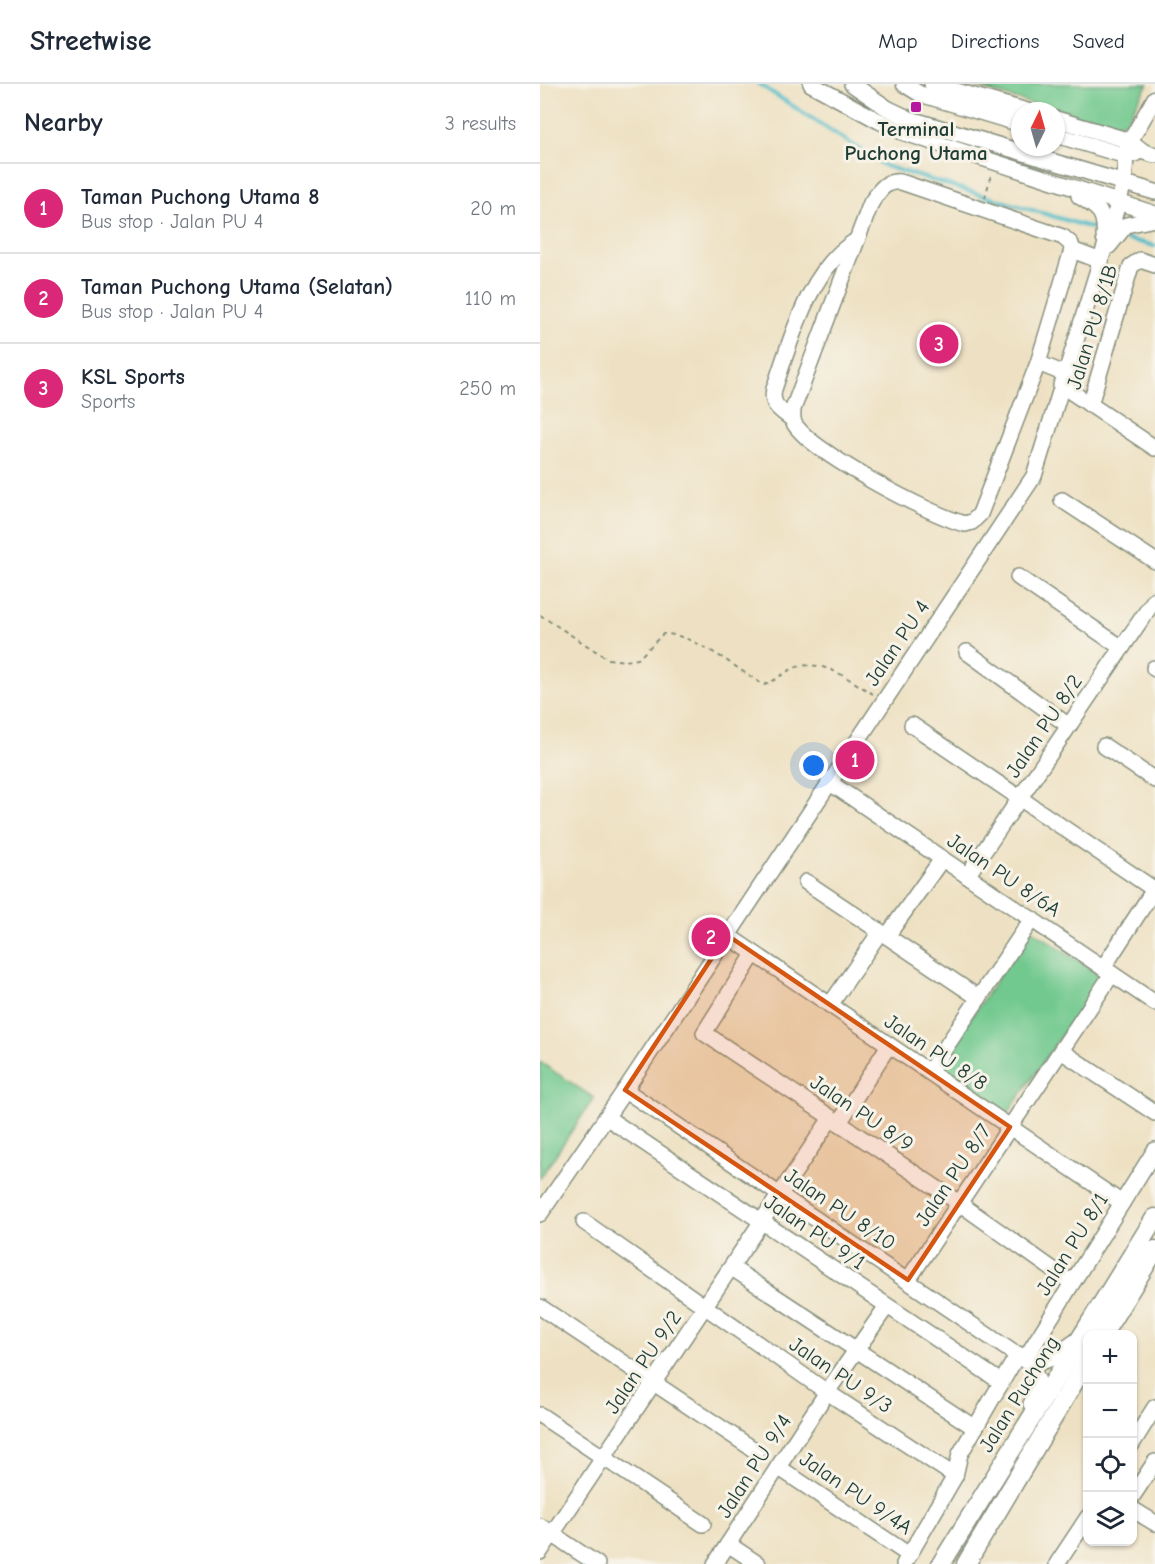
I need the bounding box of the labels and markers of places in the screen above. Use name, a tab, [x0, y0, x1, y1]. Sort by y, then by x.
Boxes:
marker: Terminal Puchong Utama	[909, 100, 923, 114]
place label: Terminal Puchong Utama	[844, 117, 988, 165]
pin: 3	[920, 322, 958, 366]
pin: 1	[836, 738, 874, 782]
pin: 2	[692, 914, 730, 960]

